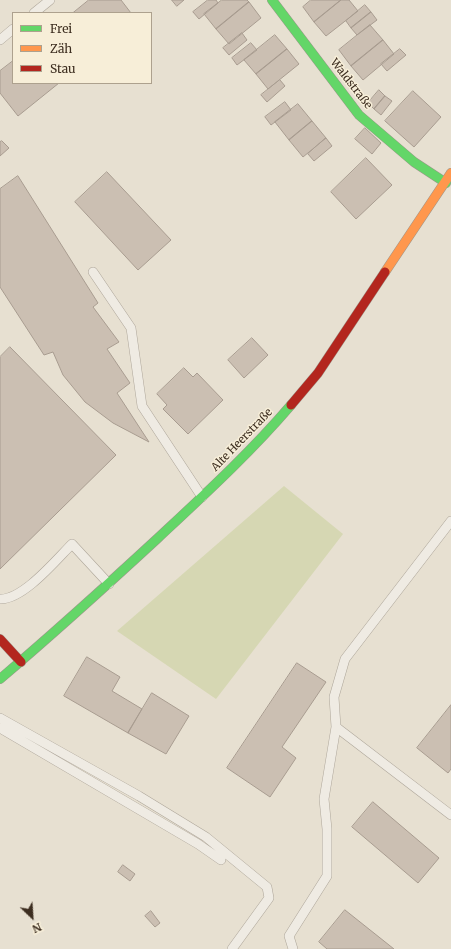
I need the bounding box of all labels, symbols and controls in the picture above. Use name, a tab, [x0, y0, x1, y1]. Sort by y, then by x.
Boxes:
legend	[12, 12, 152, 84]
text: Frei	[50, 21, 72, 36]
text: Zäh	[50, 41, 72, 56]
street label: Waldstraße	[327, 56, 375, 112]
text: Stau	[50, 61, 76, 76]
street label: Alte Heerstraße	[209, 406, 275, 474]
north arrow	[12, 897, 52, 937]
text: N	[30, 920, 44, 936]

